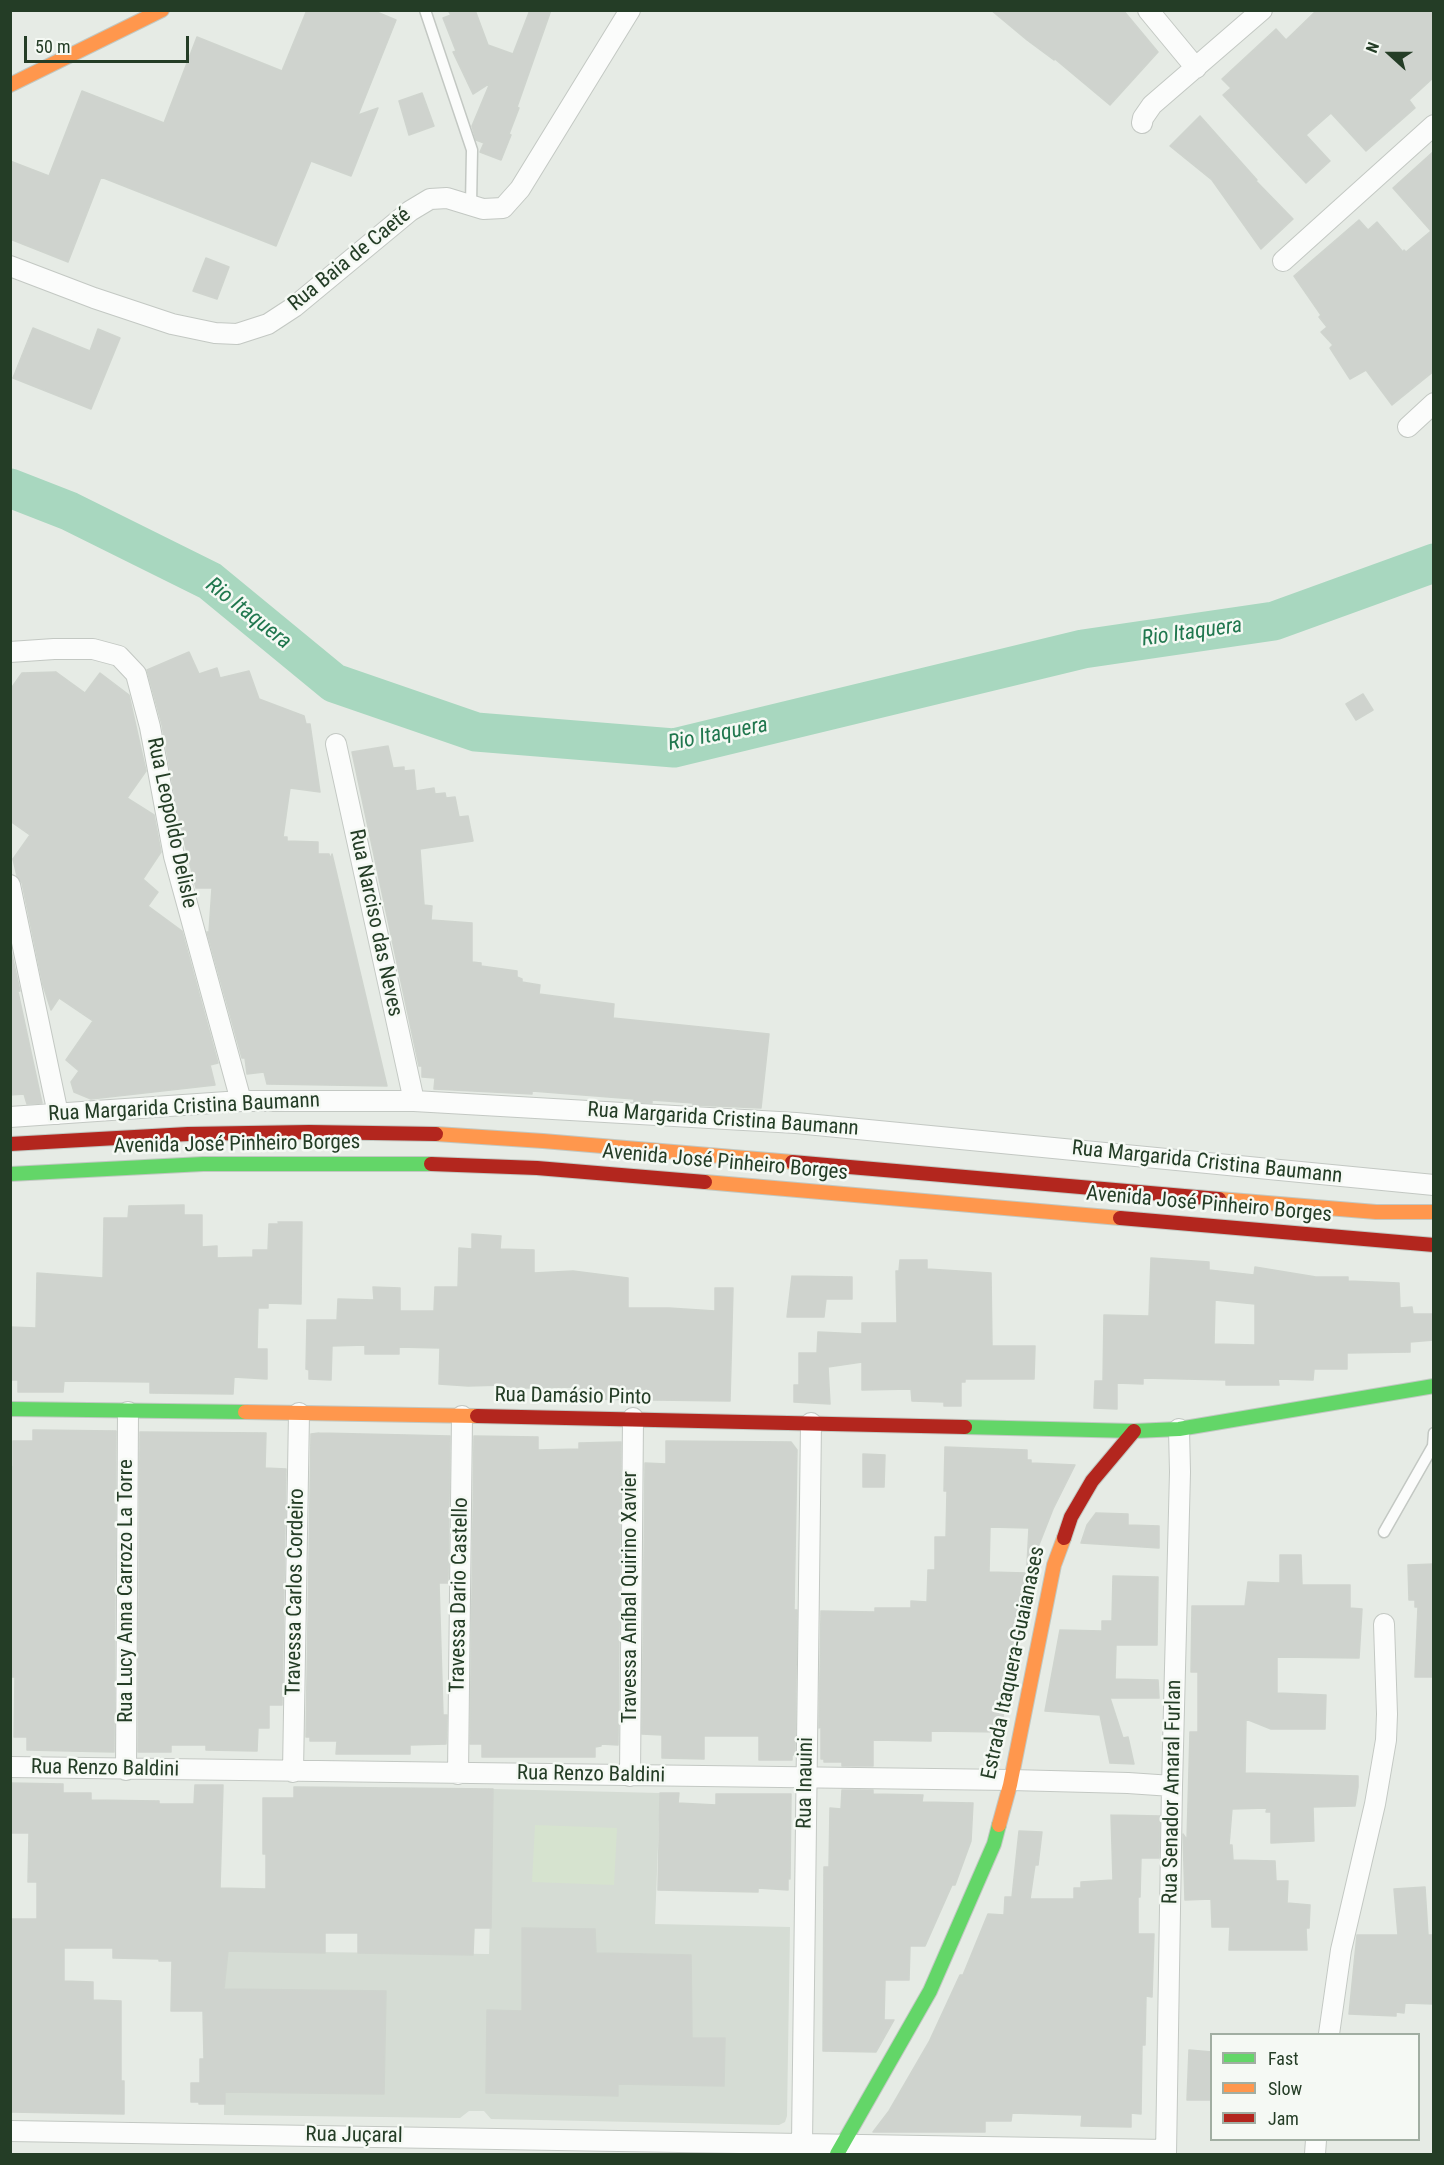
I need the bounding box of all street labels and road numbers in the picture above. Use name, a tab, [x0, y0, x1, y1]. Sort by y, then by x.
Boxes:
street label: Rua Baia de Caeté	[284, 203, 416, 317]
street label: Rua Leopoldo Delisle	[141, 735, 201, 911]
street label: Rua Narciso das Neves	[343, 827, 407, 1019]
street label: Rua Margarida Cristina Baumann	[48, 1088, 320, 1128]
street label: Rua Margarida Cristina Baumann	[587, 1098, 859, 1142]
street label: Avenida José Pinheiro Borges	[114, 1130, 360, 1160]
street label: Rua Margarida Cristina Baumann	[1070, 1136, 1344, 1190]
street label: Avenida José Pinheiro Borges	[601, 1140, 849, 1186]
street label: Avenida José Pinheiro Borges	[1085, 1182, 1333, 1228]
street label: Rua Damásio Pinto	[494, 1383, 652, 1411]
street label: Rua Lucy Anna Carrozo La Torre	[114, 1459, 140, 1723]
street label: Travessa Aníbal Quirino Xavier	[618, 1471, 644, 1723]
street label: Travessa Carlos Cordeiro	[282, 1488, 310, 1696]
street label: Travessa Dario Castello	[446, 1497, 474, 1693]
street label: Estrada Itaquera-Guaianases	[977, 1544, 1051, 1782]
street label: Rua Senador Amaral Furlan	[1158, 1680, 1188, 1904]
street label: Rua Inauini	[793, 1737, 819, 1829]
street label: Rua Renzo Baldini	[31, 1755, 179, 1783]
street label: Rua Renzo Baldini	[517, 1761, 665, 1789]
street label: Rua Juçaral	[305, 2123, 403, 2149]

